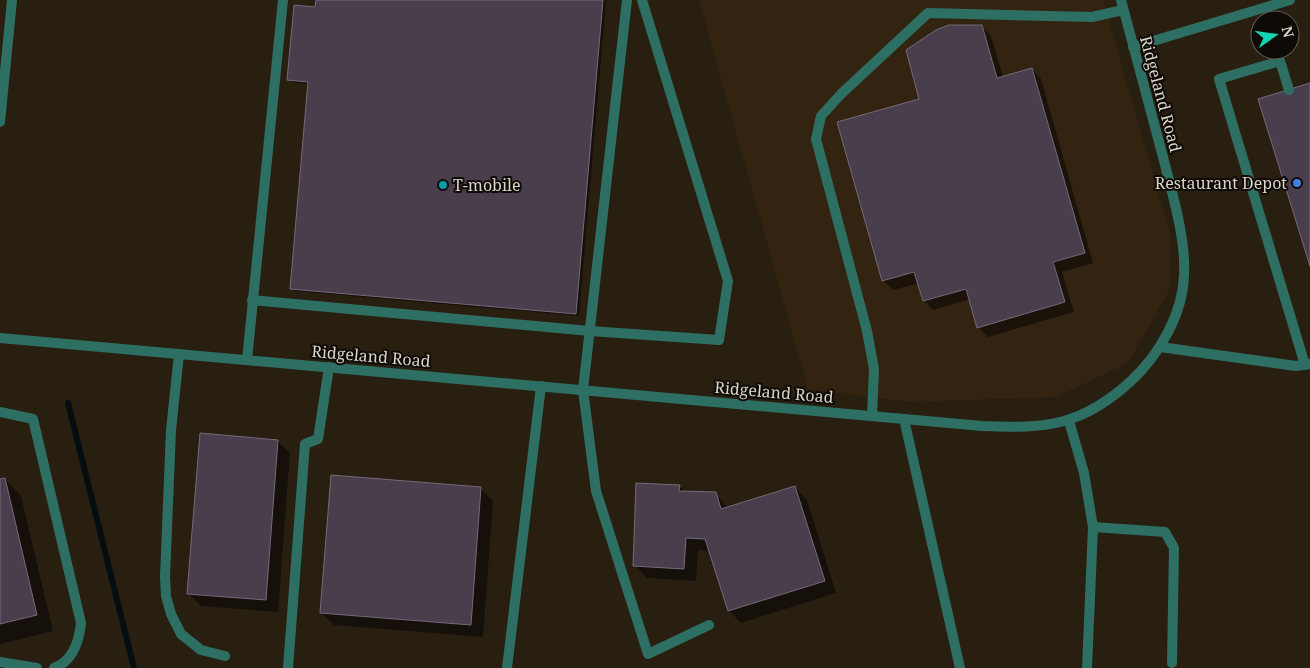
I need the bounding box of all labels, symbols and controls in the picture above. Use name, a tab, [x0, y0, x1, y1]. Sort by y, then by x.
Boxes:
north arrow	[1250, 10, 1300, 60]
text: N	[1278, 24, 1299, 39]
street label: Ridgeland Road	[1135, 33, 1187, 155]
place label: Restaurant Depot	[1155, 172, 1287, 194]
place label: T-mobile	[453, 174, 521, 196]
marker: Restaurant Depot	[1291, 177, 1303, 189]
marker: T-mobile	[437, 179, 449, 191]
street label: Ridgeland Road	[311, 340, 432, 372]
street label: Ridgeland Road	[714, 376, 835, 408]

